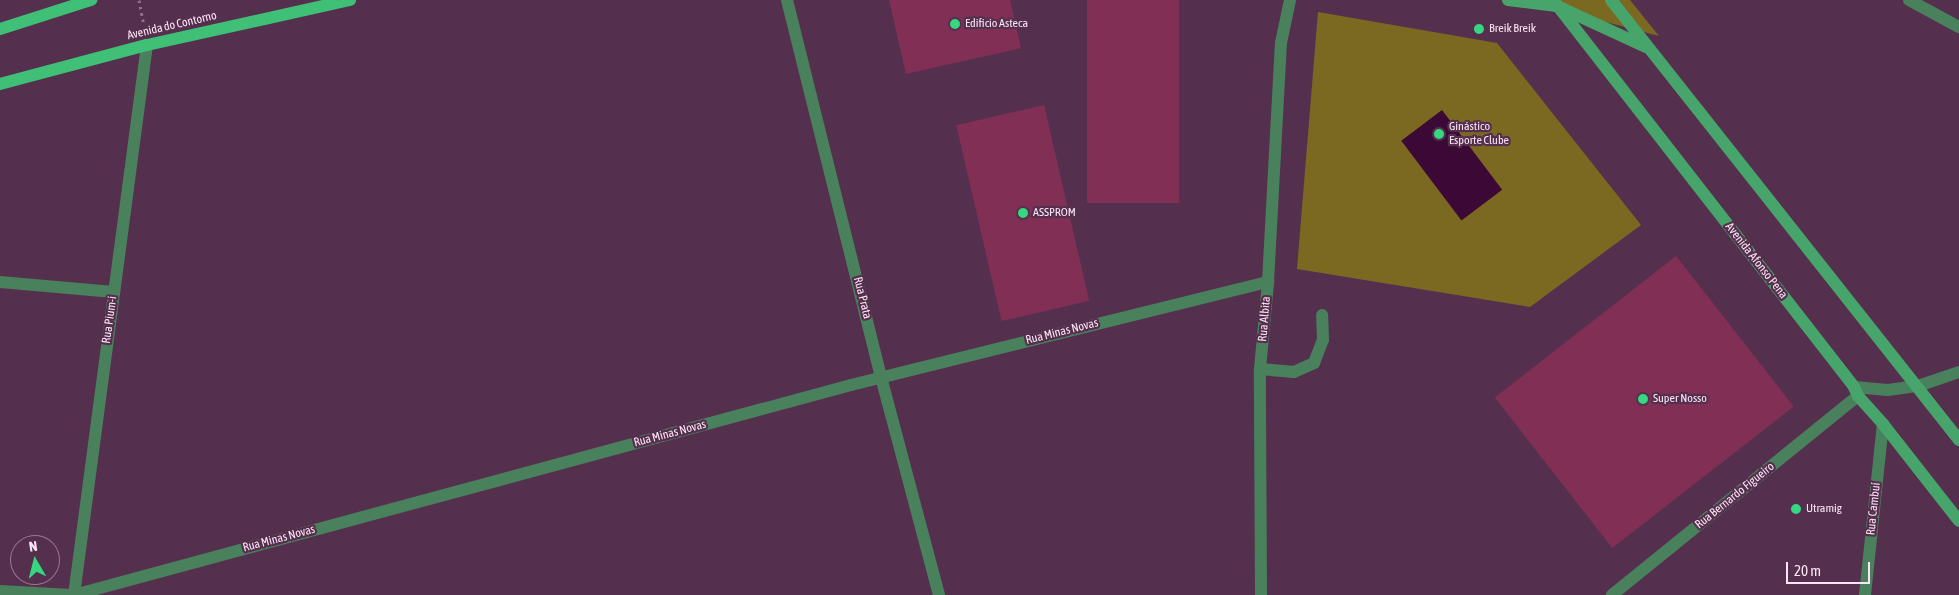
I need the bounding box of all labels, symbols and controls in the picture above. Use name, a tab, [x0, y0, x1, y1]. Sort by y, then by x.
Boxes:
street label: Avenida do Contorno	[126, 9, 218, 43]
place label: Edificio Asteca	[965, 17, 1028, 31]
marker: Edificio Asteca	[949, 18, 961, 30]
place label: Breik Breik	[1489, 22, 1536, 36]
marker: Breik Breik	[1473, 23, 1485, 35]
place label: Ginástico Esporte Clube	[1449, 120, 1509, 148]
marker: Ginástico Esporte Clube	[1433, 128, 1445, 140]
place label: ASSPROM	[1033, 206, 1076, 220]
marker: ASSPROM	[1017, 207, 1029, 219]
street label: Avenida Afonso Pena	[1722, 220, 1790, 302]
street label: Rua Prata	[850, 275, 874, 321]
street label: Rua Pium-i	[100, 295, 120, 345]
street label: Rua Albita	[1256, 296, 1274, 342]
street label: Rua Minas Novas	[1024, 316, 1100, 348]
place label: Super Nosso	[1653, 392, 1707, 406]
marker: Super Nosso	[1637, 393, 1649, 405]
street label: Rua Minas Novas	[632, 417, 708, 451]
street label: Rua Bernardo Figueiro	[1693, 460, 1777, 532]
street label: Rua Cambuí	[1864, 482, 1884, 536]
place label: Utramig	[1806, 502, 1842, 516]
marker: Utramig	[1790, 503, 1802, 515]
street label: Rua Minas Novas	[241, 522, 317, 556]
north arrow	[10, 535, 60, 585]
text: N	[28, 538, 38, 555]
scale bar	[1789, 552, 1873, 584]
text: 20 m	[1794, 562, 1821, 579]

